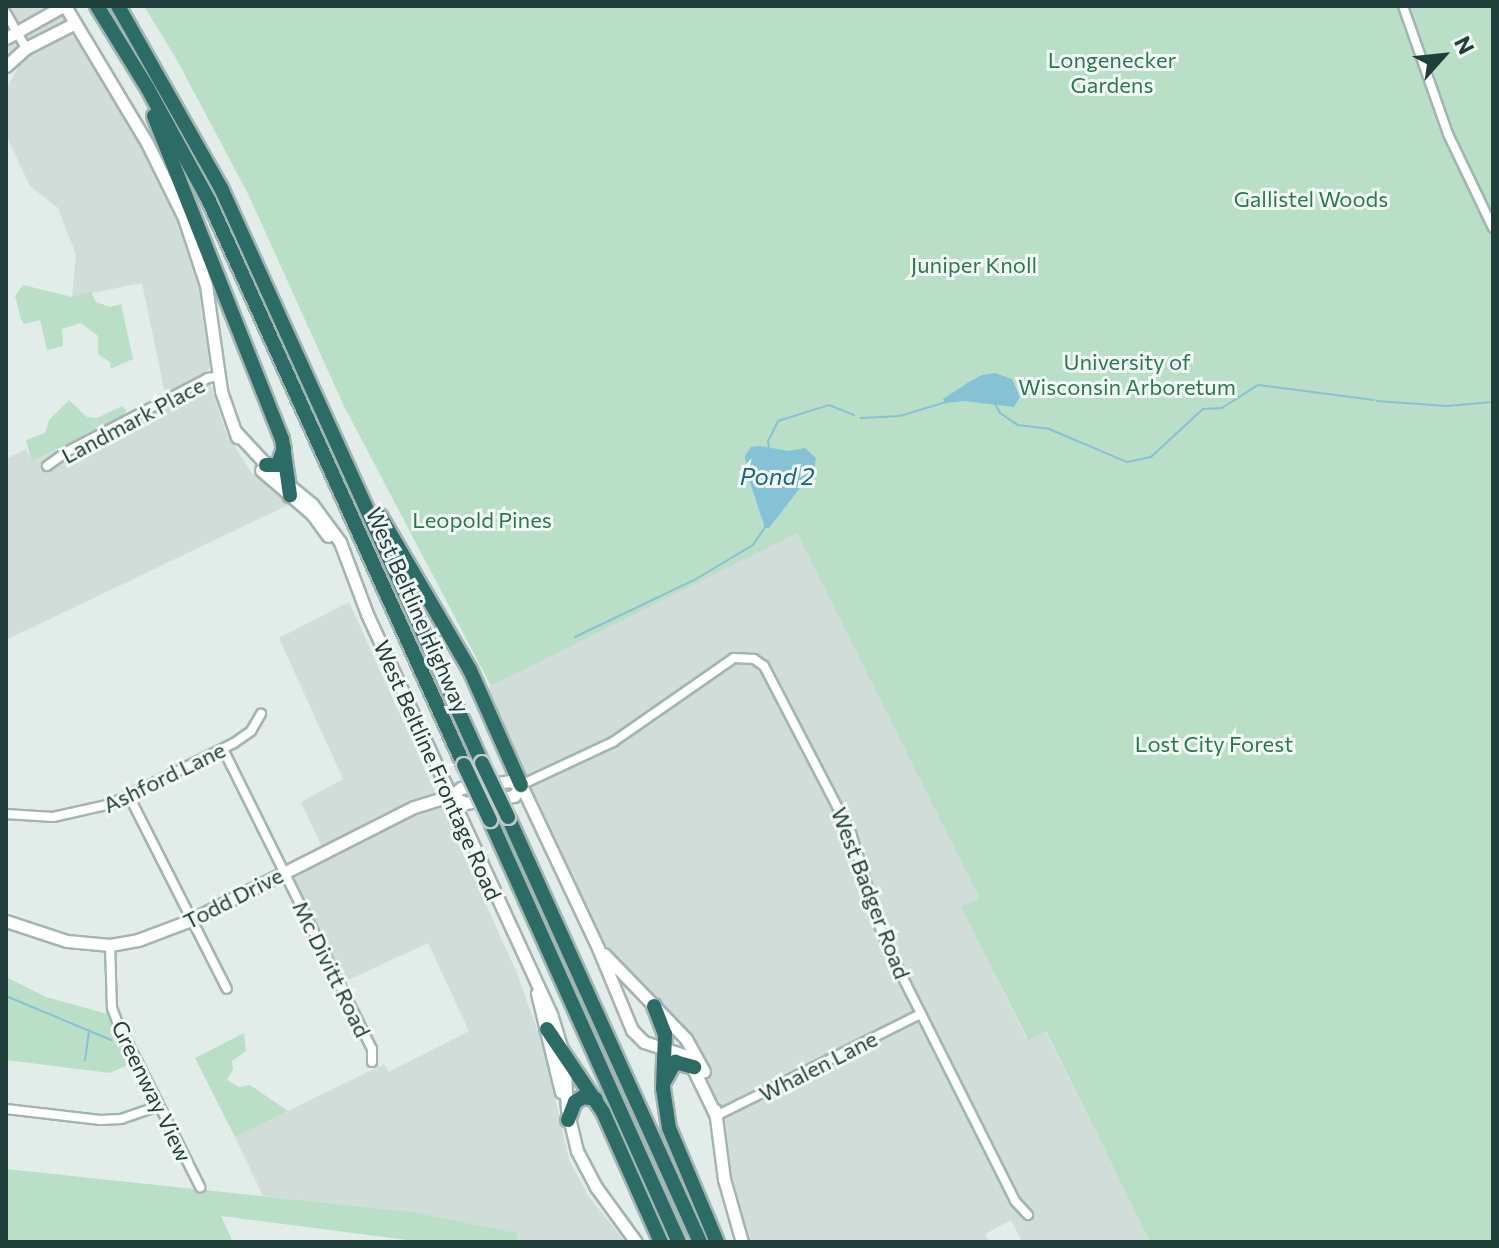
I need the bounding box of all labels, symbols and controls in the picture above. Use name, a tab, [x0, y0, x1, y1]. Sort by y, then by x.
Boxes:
north arrow	[1403, 16, 1483, 96]
text: N	[1449, 31, 1481, 58]
park label: Longenecker Gardens	[1048, 46, 1176, 98]
park label: Gallistel Woods	[1234, 186, 1388, 212]
park label: Juniper Knoll	[911, 252, 1037, 278]
park label: University of Wisconsin Arboretum	[1018, 348, 1236, 400]
street label: Landmark Place	[57, 371, 209, 469]
water label: Pond 2	[740, 462, 814, 490]
street label: West Beltline Highway	[361, 503, 475, 717]
park label: Leopold Pines	[412, 507, 552, 533]
street label: West Beltline Frontage Road	[369, 636, 507, 904]
park label: Lost City Forest	[1135, 731, 1293, 757]
street label: Ashford Lane	[99, 736, 229, 818]
street label: West Badger Road	[826, 803, 916, 983]
street label: Todd Drive	[179, 862, 287, 934]
street label: Mc Divitt Road	[288, 896, 376, 1042]
street label: Greenway View	[106, 1016, 198, 1166]
street label: Whalen Lane	[755, 1025, 881, 1107]

